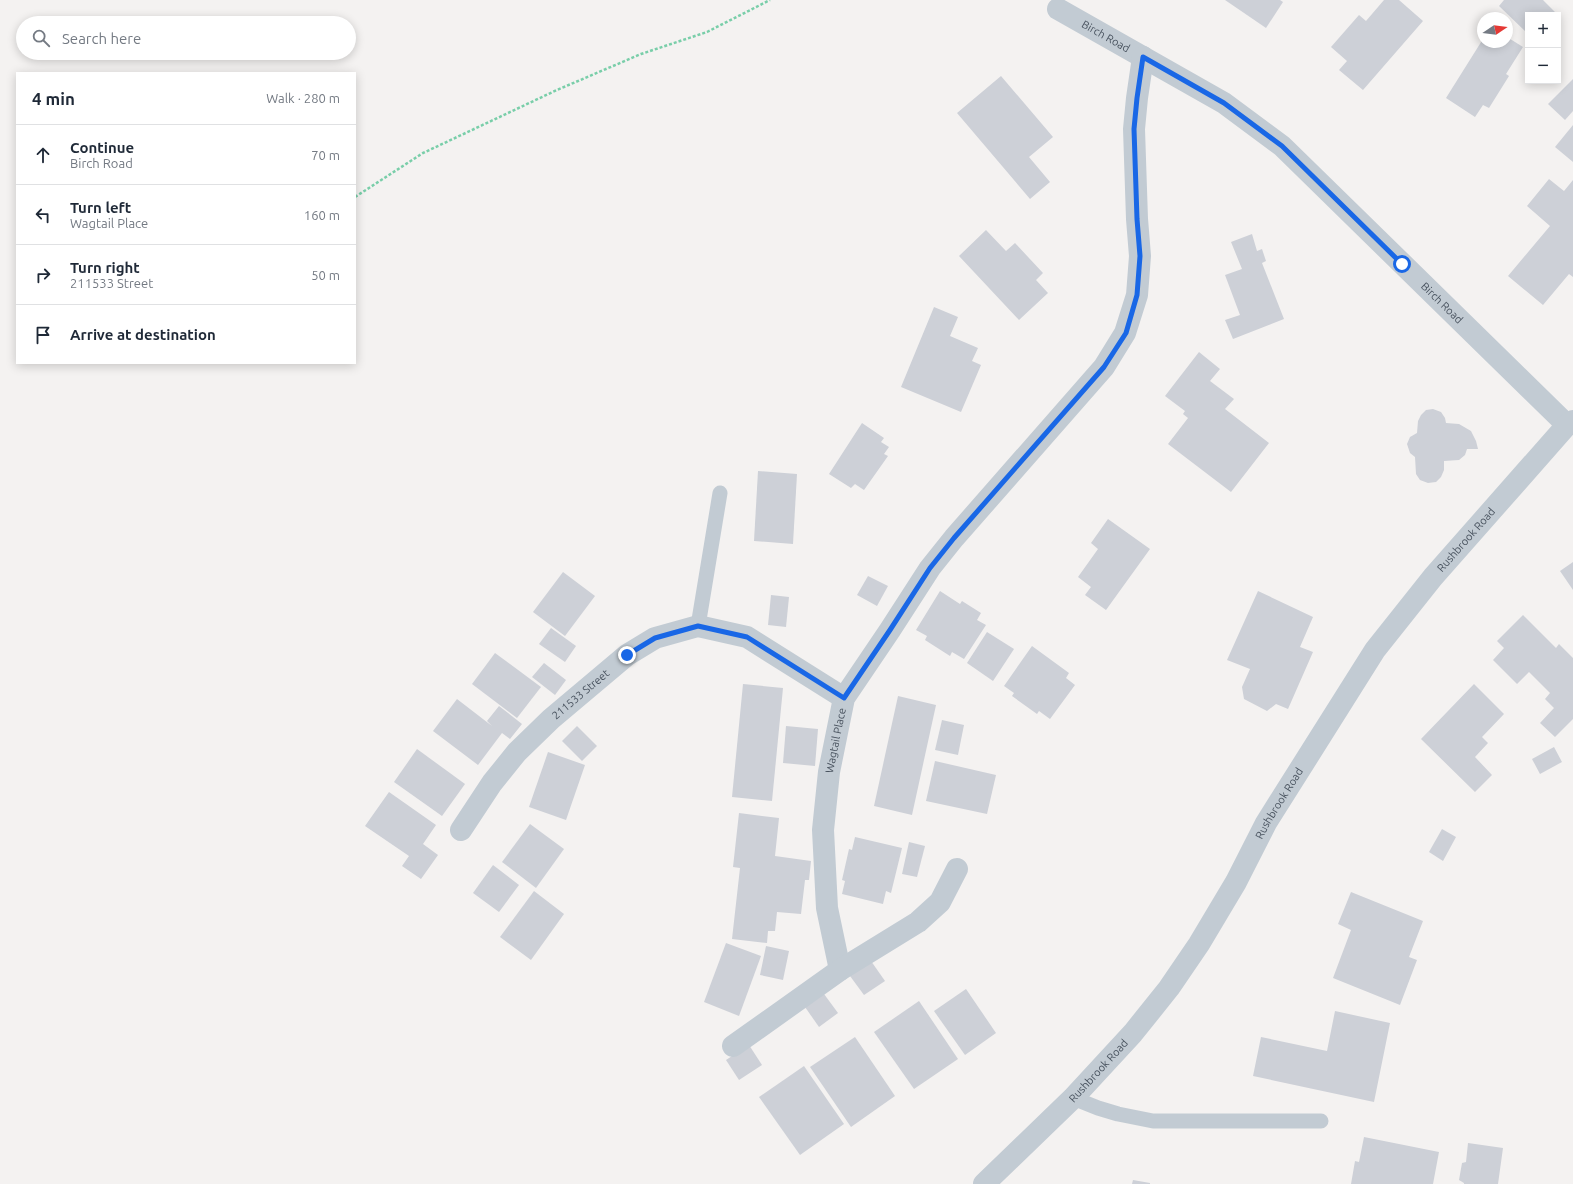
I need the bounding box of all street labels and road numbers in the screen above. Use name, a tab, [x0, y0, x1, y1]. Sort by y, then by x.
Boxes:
street label: Birch Road	[1080, 18, 1132, 54]
street label: Birch Road	[1419, 280, 1465, 326]
street label: Rushbrook Road	[1435, 505, 1497, 574]
street label: 211533 Street	[550, 666, 612, 722]
street label: Wagtail Place	[823, 707, 848, 774]
street label: Rushbrook Road	[1253, 766, 1305, 841]
street label: Rushbrook Road	[1066, 1037, 1130, 1105]

